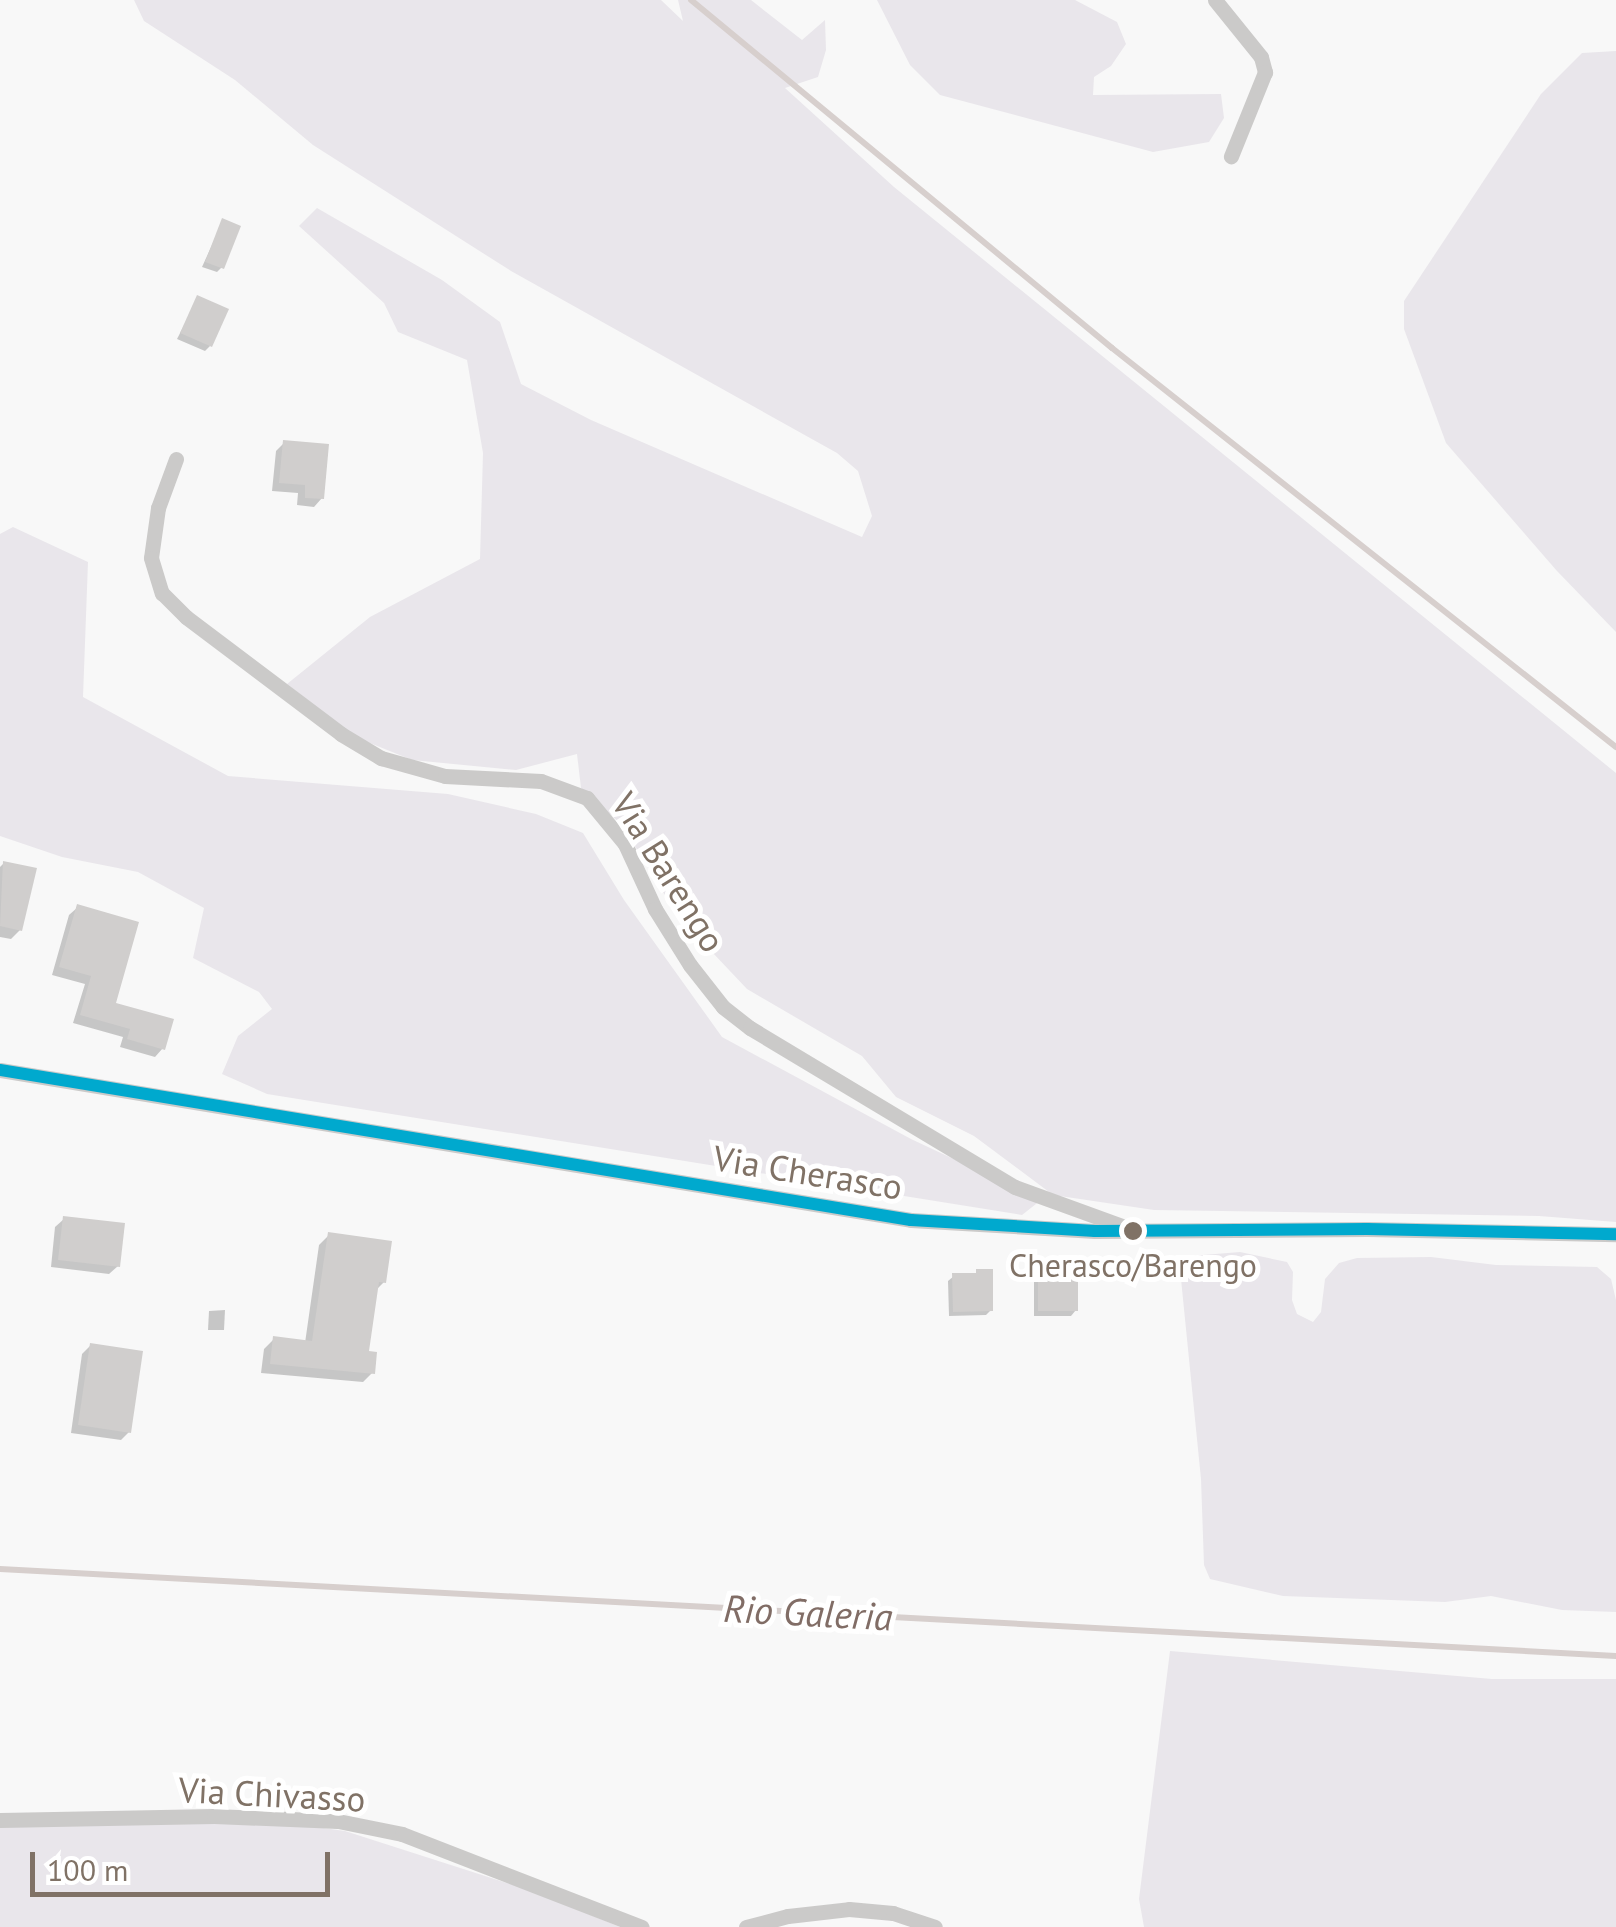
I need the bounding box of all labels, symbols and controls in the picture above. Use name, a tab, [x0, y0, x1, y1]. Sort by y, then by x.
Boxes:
street label: Via Barengo	[603, 784, 735, 960]
street label: Via Cherasco	[711, 1136, 905, 1208]
marker: Cherasco/Barengo	[1123, 1221, 1143, 1241]
place label: Cherasco/Barengo	[1009, 1246, 1257, 1284]
water label: Rio Galeria	[722, 1585, 894, 1639]
street label: Via Chivasso	[178, 1768, 366, 1820]
scale bar	[35, 1832, 335, 1894]
text: 100 m	[47, 1850, 128, 1889]

